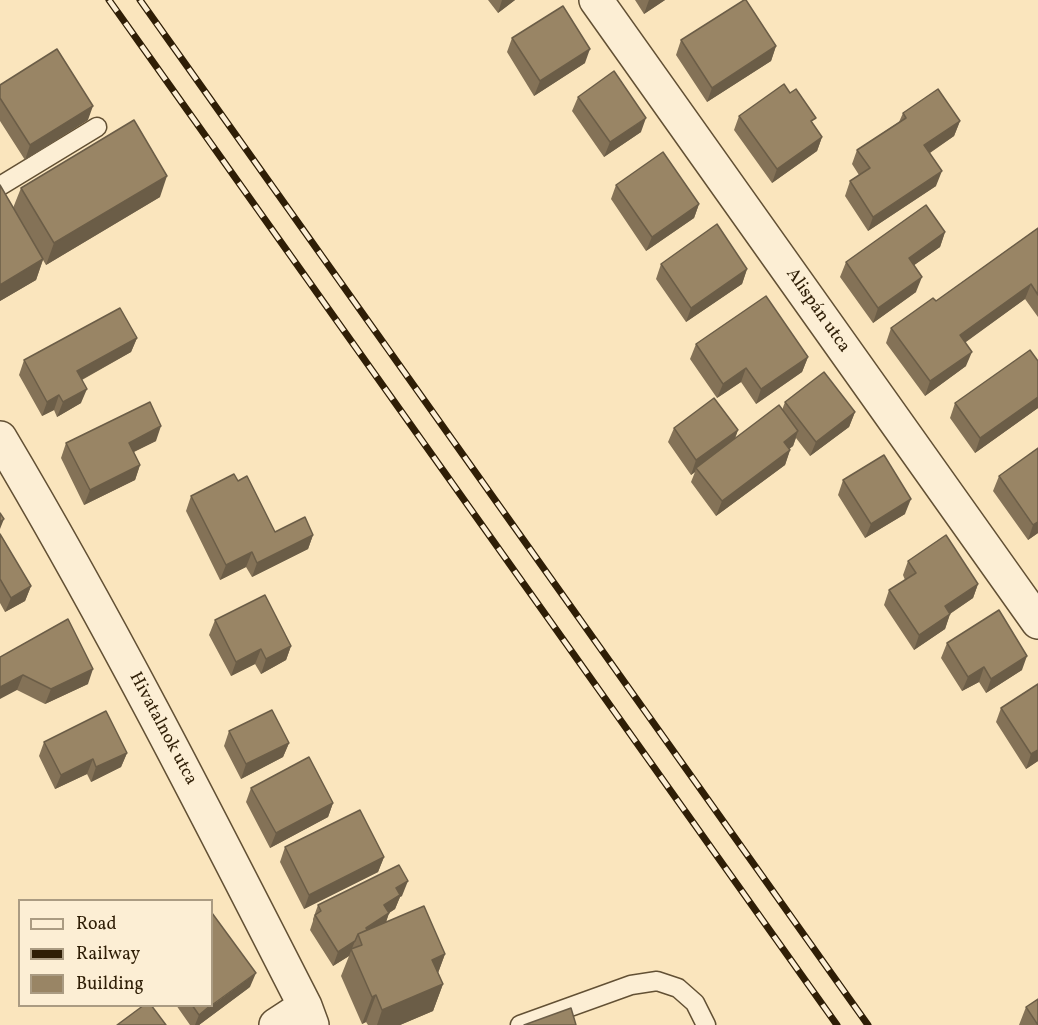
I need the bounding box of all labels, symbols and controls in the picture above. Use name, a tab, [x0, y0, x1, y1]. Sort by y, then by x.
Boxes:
street label: Alispán utca	[780, 265, 854, 357]
street label: Hivatalnok utca	[123, 669, 201, 789]
legend	[18, 899, 213, 1007]
text: Road	[76, 912, 117, 937]
text: Railway	[76, 942, 140, 967]
text: Building	[76, 972, 144, 997]

